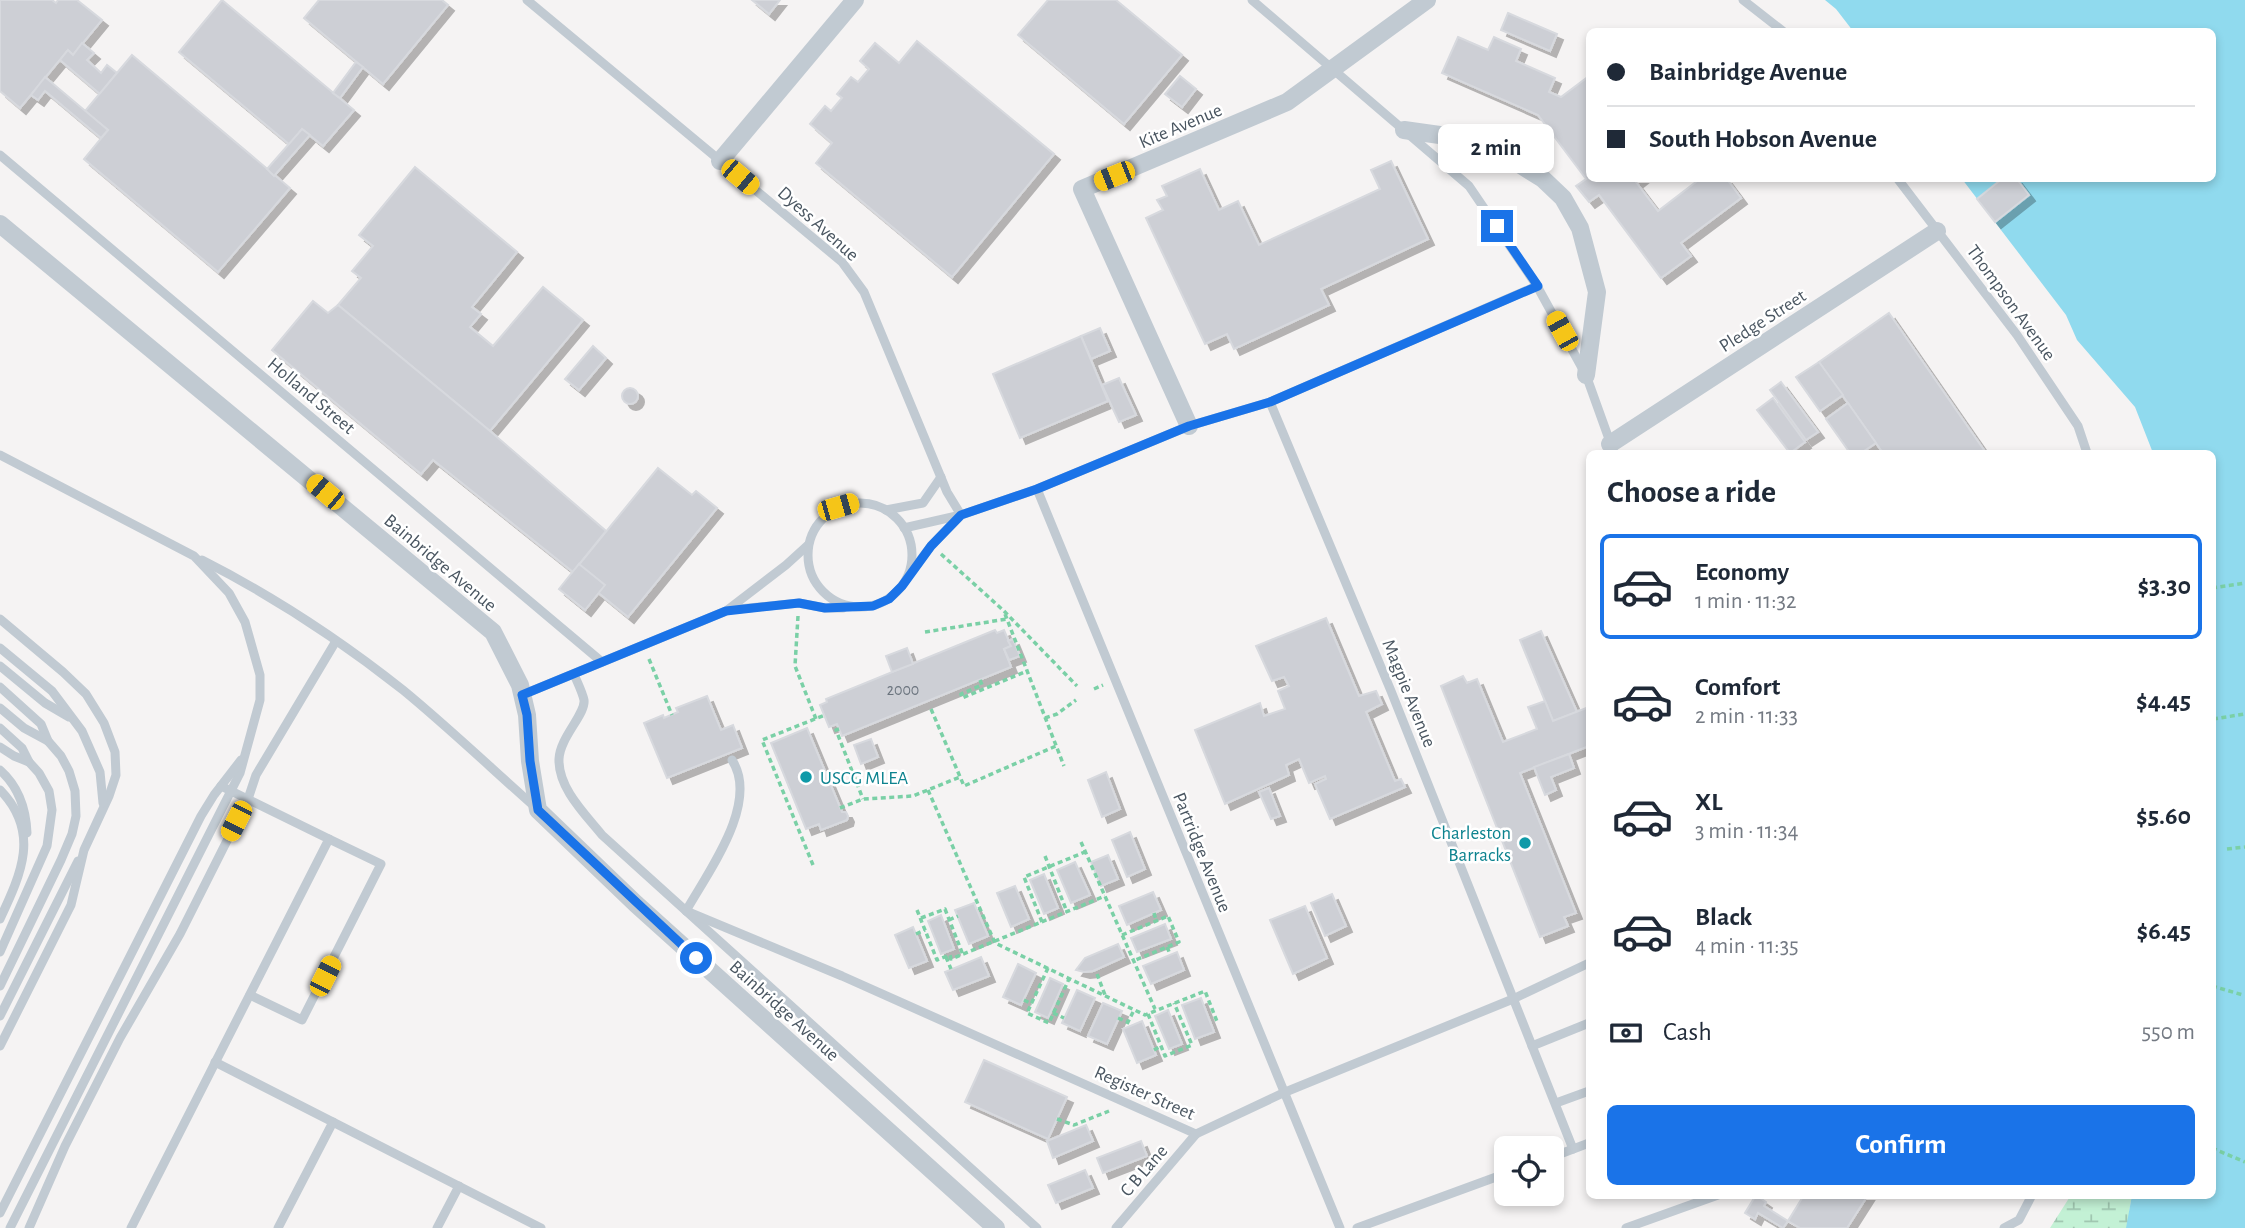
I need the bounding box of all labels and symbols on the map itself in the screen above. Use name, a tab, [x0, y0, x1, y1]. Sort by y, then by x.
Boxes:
street label: Kite Avenue	[1136, 100, 1225, 152]
callout: 2 min	[1439, 124, 1555, 174]
car	[718, 155, 763, 199]
car	[1091, 158, 1138, 194]
street label: Dyess Avenue	[774, 183, 862, 265]
route end	[1481, 210, 1513, 242]
street label: Thompson Avenue	[1963, 242, 2059, 364]
street label: Pledge Street	[1716, 286, 1810, 356]
car	[1543, 308, 1582, 354]
street label: Holland Street	[264, 354, 358, 438]
car	[303, 470, 348, 514]
car	[815, 491, 862, 523]
street label: Bainbridge Avenue	[380, 511, 500, 615]
street label: Magpie Avenue	[1378, 637, 1439, 750]
house number: 2000	[887, 682, 919, 698]
marker: USCG MLEA	[798, 769, 814, 785]
place label: USCG MLEA	[820, 769, 908, 788]
street label: Partridge Avenue	[1169, 790, 1234, 915]
car	[218, 798, 255, 844]
place label: Charleston Barracks	[1431, 824, 1511, 865]
marker: Charleston Barracks	[1517, 835, 1533, 851]
route start	[680, 942, 712, 974]
car	[307, 953, 344, 999]
street label: Bainbridge Avenue	[726, 957, 842, 1065]
street label: Register Street	[1091, 1063, 1198, 1124]
street label: C B Lane	[1117, 1142, 1171, 1200]

